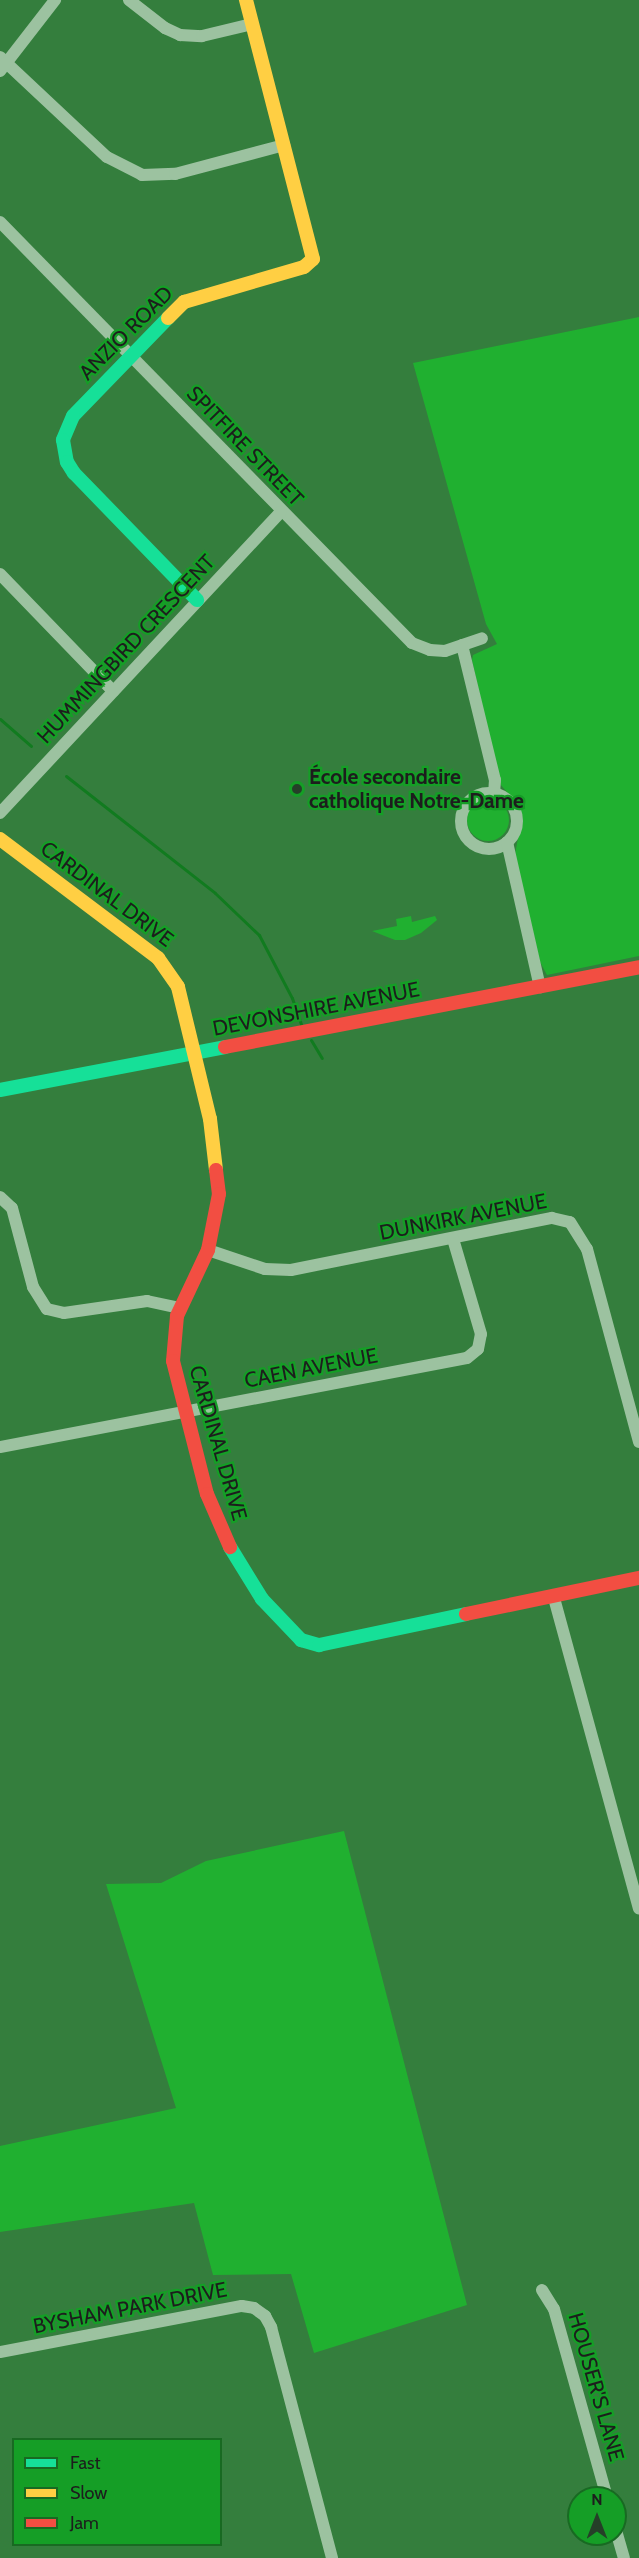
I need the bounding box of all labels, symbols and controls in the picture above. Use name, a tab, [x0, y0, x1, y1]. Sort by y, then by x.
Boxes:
street label: ANZIO ROAD	[74, 281, 178, 385]
street label: SPITFIRE STREET	[181, 381, 309, 511]
street label: HUMMINGBIRD CRESCENT	[32, 549, 220, 749]
place label: École secondaire catholique Notre-Dame	[309, 764, 524, 814]
marker: École secondaire catholique Notre-Dame	[290, 782, 304, 796]
street label: CARDINAL DRIVE	[36, 836, 178, 952]
street label: DEVONSHIRE AVENUE	[211, 977, 421, 1041]
street label: DUNKIRK AVENUE	[377, 1188, 549, 1246]
street label: CAEN AVENUE	[242, 1343, 380, 1393]
street label: CARDINAL DRIVE	[184, 1363, 252, 1523]
street label: BYSHAM PARK DRIVE	[31, 2277, 229, 2339]
street label: HOUSER'S LANE	[563, 2310, 629, 2464]
legend	[12, 2438, 222, 2546]
text: Fast	[70, 2452, 101, 2474]
text: Slow	[70, 2482, 107, 2504]
north arrow	[567, 2486, 627, 2546]
text: N	[591, 2490, 603, 2509]
text: Jam	[70, 2512, 99, 2534]

